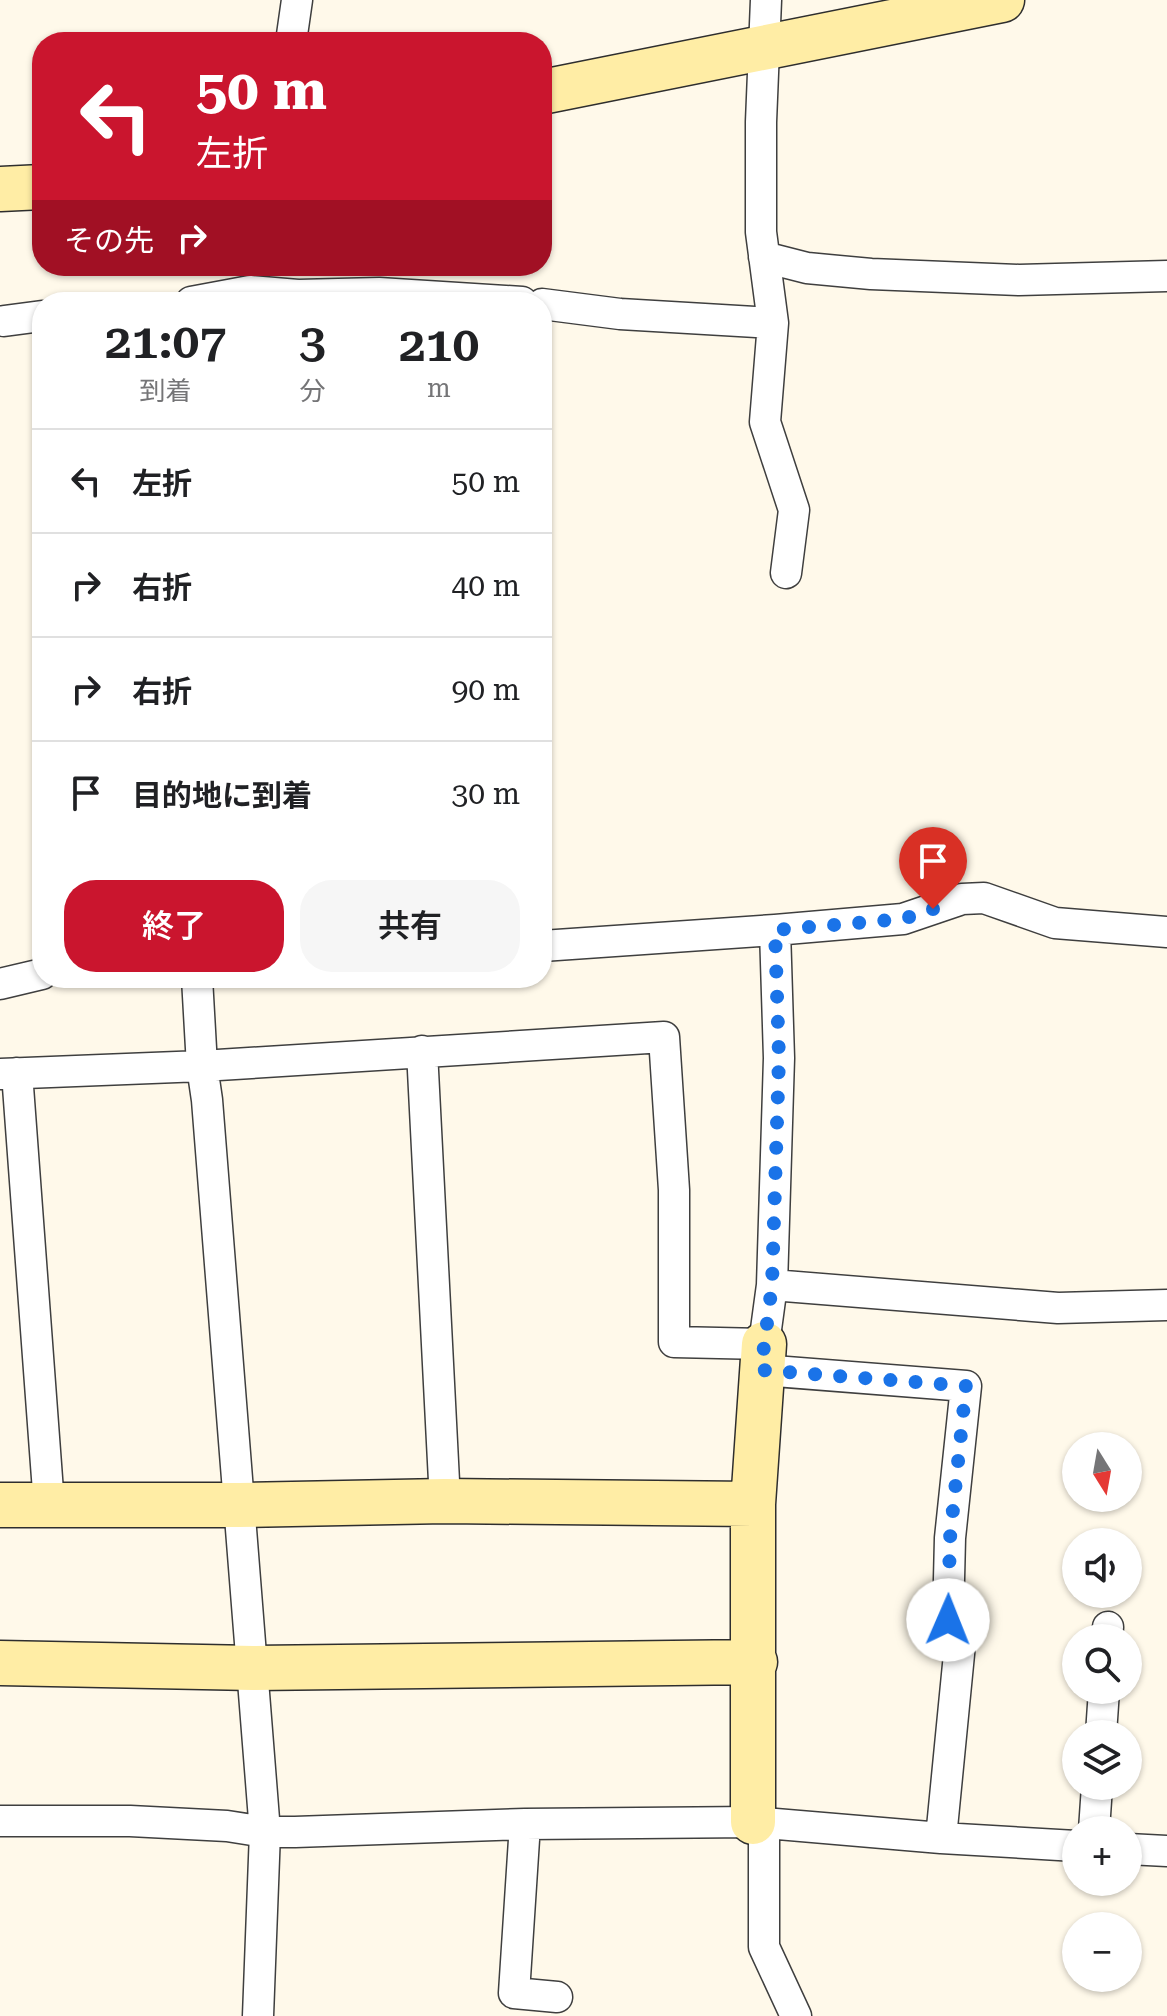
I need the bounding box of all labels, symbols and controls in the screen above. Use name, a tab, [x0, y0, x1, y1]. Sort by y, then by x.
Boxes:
text: 50 m	[196, 57, 327, 123]
icon: left	[64, 64, 168, 168]
text: 左折	[196, 133, 268, 175]
icon: right	[170, 216, 214, 260]
text: その先	[64, 223, 154, 258]
text: 21:07	[105, 314, 226, 370]
text: 3	[299, 314, 326, 370]
text: 210	[399, 317, 479, 373]
text: m	[427, 373, 451, 403]
text: 到着	[140, 376, 192, 406]
text: 分	[300, 376, 326, 406]
icon: left	[64, 459, 108, 503]
text: 50 m	[451, 464, 520, 499]
text: 左折	[132, 466, 192, 501]
icon: right	[64, 563, 108, 607]
text: 40 m	[451, 568, 520, 603]
text: 右折	[132, 570, 192, 605]
icon: right	[64, 667, 108, 711]
text: 90 m	[451, 672, 520, 707]
text: 右折	[132, 674, 192, 709]
icon: arrive	[64, 771, 108, 815]
text: 30 m	[451, 776, 520, 811]
text: 目的地に到着	[132, 778, 312, 813]
pin	[899, 827, 967, 909]
icon: arrive	[911, 839, 955, 883]
button: 終了	[64, 880, 284, 972]
button: 共有	[300, 880, 520, 972]
north arrow	[1062, 1432, 1142, 1512]
map controls	[1062, 1432, 1142, 1992]
button: sound	[1062, 1528, 1142, 1608]
position arrow	[906, 1578, 990, 1662]
button: search	[1062, 1624, 1142, 1704]
button: layers	[1062, 1720, 1142, 1800]
button: +	[1062, 1816, 1142, 1896]
button: −	[1062, 1912, 1142, 1992]

